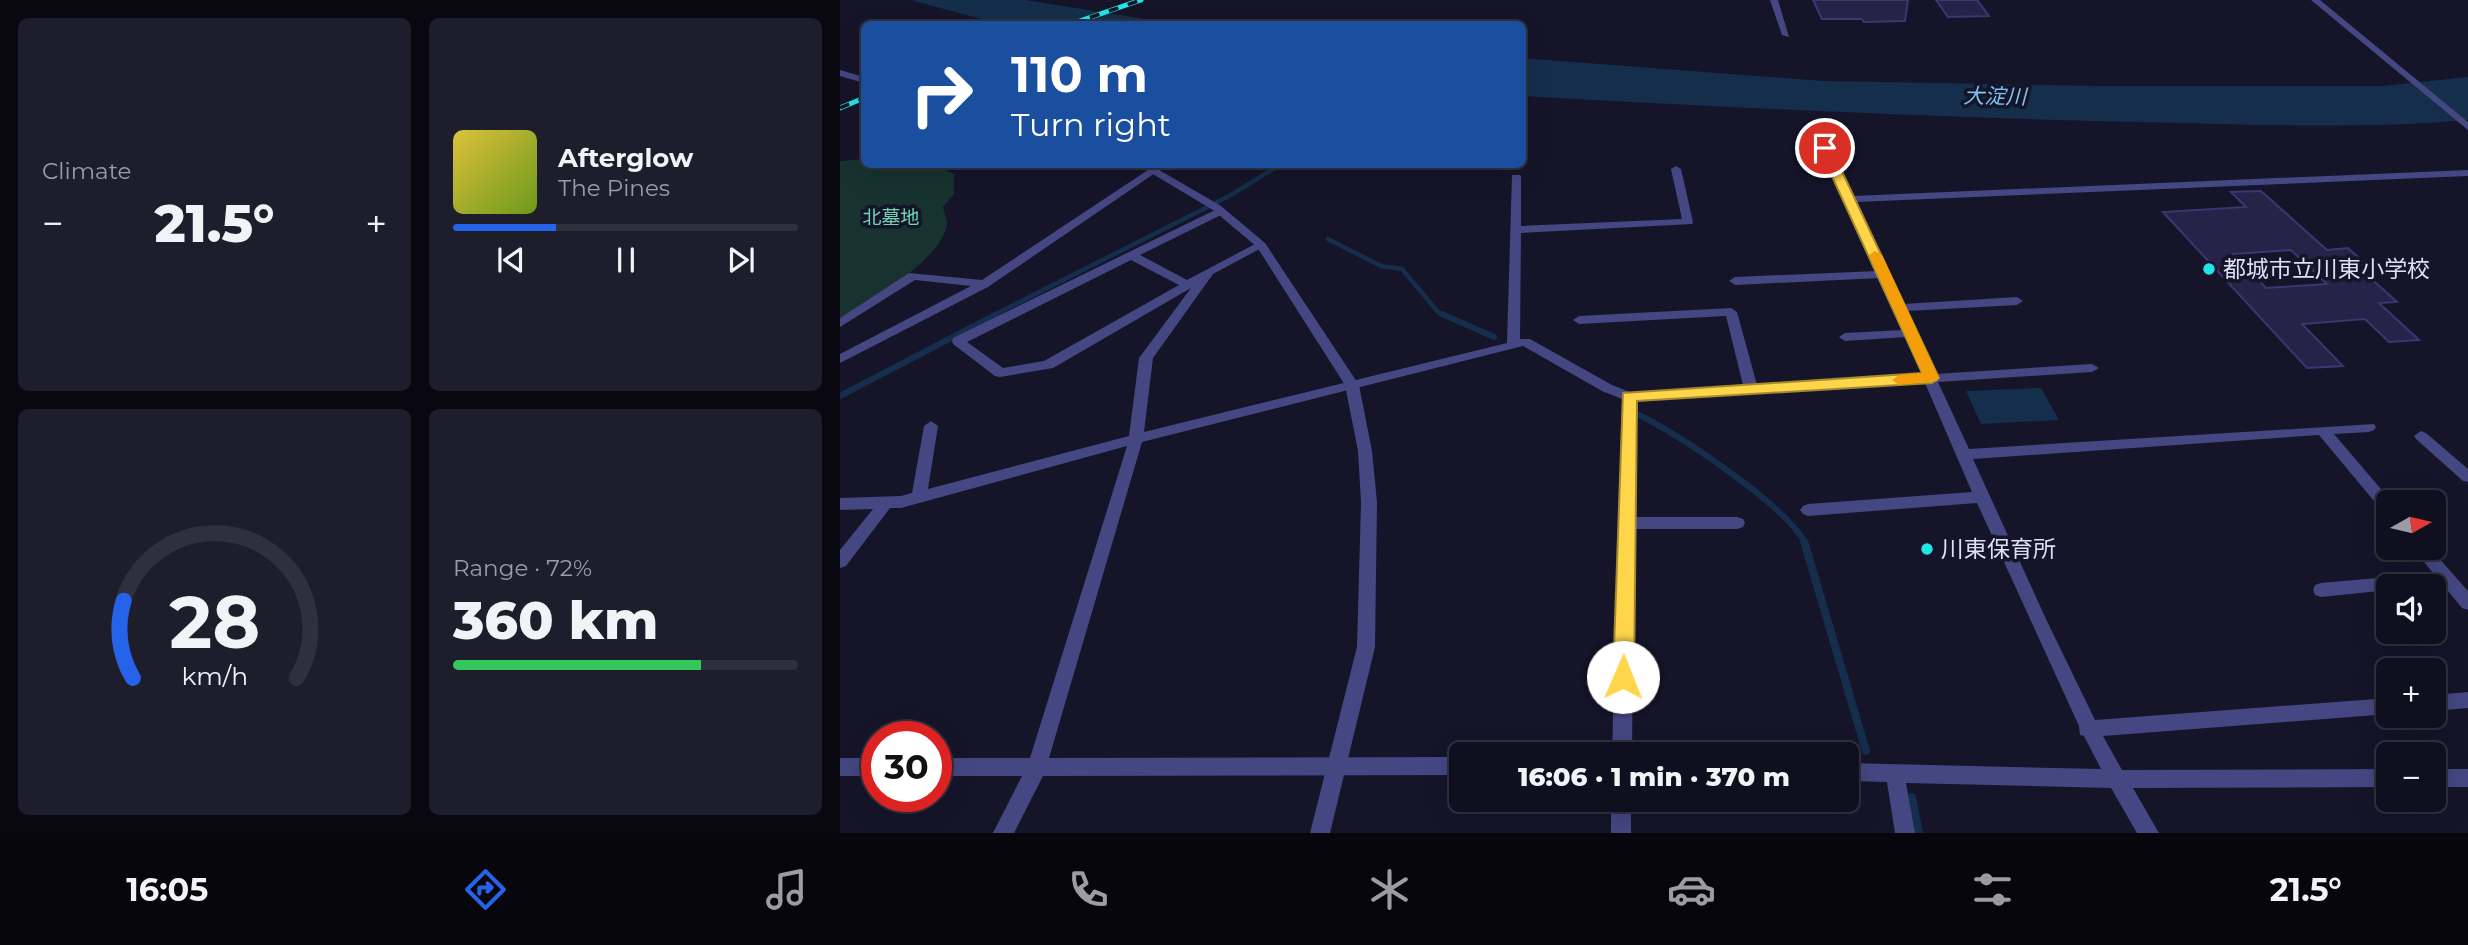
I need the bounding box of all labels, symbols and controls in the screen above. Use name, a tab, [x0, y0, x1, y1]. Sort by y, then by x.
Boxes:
text: 110 m	[1011, 45, 1148, 104]
icon: right	[896, 49, 987, 140]
water label: 大淀川	[1963, 83, 2029, 109]
text: Turn right	[1011, 105, 1171, 144]
pin	[1795, 118, 1855, 178]
icon: arrive	[1806, 129, 1844, 167]
text: Afterglow	[558, 142, 693, 174]
text: Climate	[42, 157, 131, 185]
text: The Pines	[558, 174, 670, 202]
text: 21.5°	[155, 192, 275, 255]
text: −	[42, 200, 64, 247]
text: +	[365, 200, 387, 247]
park label: 北墓地	[862, 206, 920, 229]
icon: previous	[492, 241, 530, 279]
icon: pause	[607, 241, 645, 279]
icon: next	[722, 241, 760, 279]
place label: 都城市立川東小学校	[2223, 255, 2430, 283]
marker: 都城市立川東小学校	[2201, 261, 2217, 277]
north arrow	[2376, 490, 2446, 560]
map controls	[2376, 490, 2446, 812]
place label: 川東保育所	[1941, 535, 2056, 563]
marker: 川東保育所	[1919, 541, 1935, 557]
text: Range · 72%	[453, 554, 592, 582]
button: sound	[2376, 574, 2446, 644]
text: 28	[169, 578, 260, 666]
text: 360 km	[453, 589, 658, 652]
position arrow	[1586, 640, 1660, 714]
button: +	[2376, 658, 2446, 728]
text: km/h	[181, 661, 248, 691]
speed limit sign: 30	[861, 721, 952, 812]
button: −	[2376, 742, 2446, 812]
text: 16:06 · 1 min · 370 m	[1518, 761, 1790, 793]
icon: directions	[461, 865, 510, 914]
icon: music	[762, 865, 811, 914]
icon: phone	[1064, 865, 1113, 914]
icon: climate	[1365, 865, 1414, 914]
icon: car	[1667, 865, 1716, 914]
icon: filters	[1968, 865, 2017, 914]
text: 16:05	[126, 870, 208, 909]
text: 21.5°	[2270, 870, 2342, 909]

